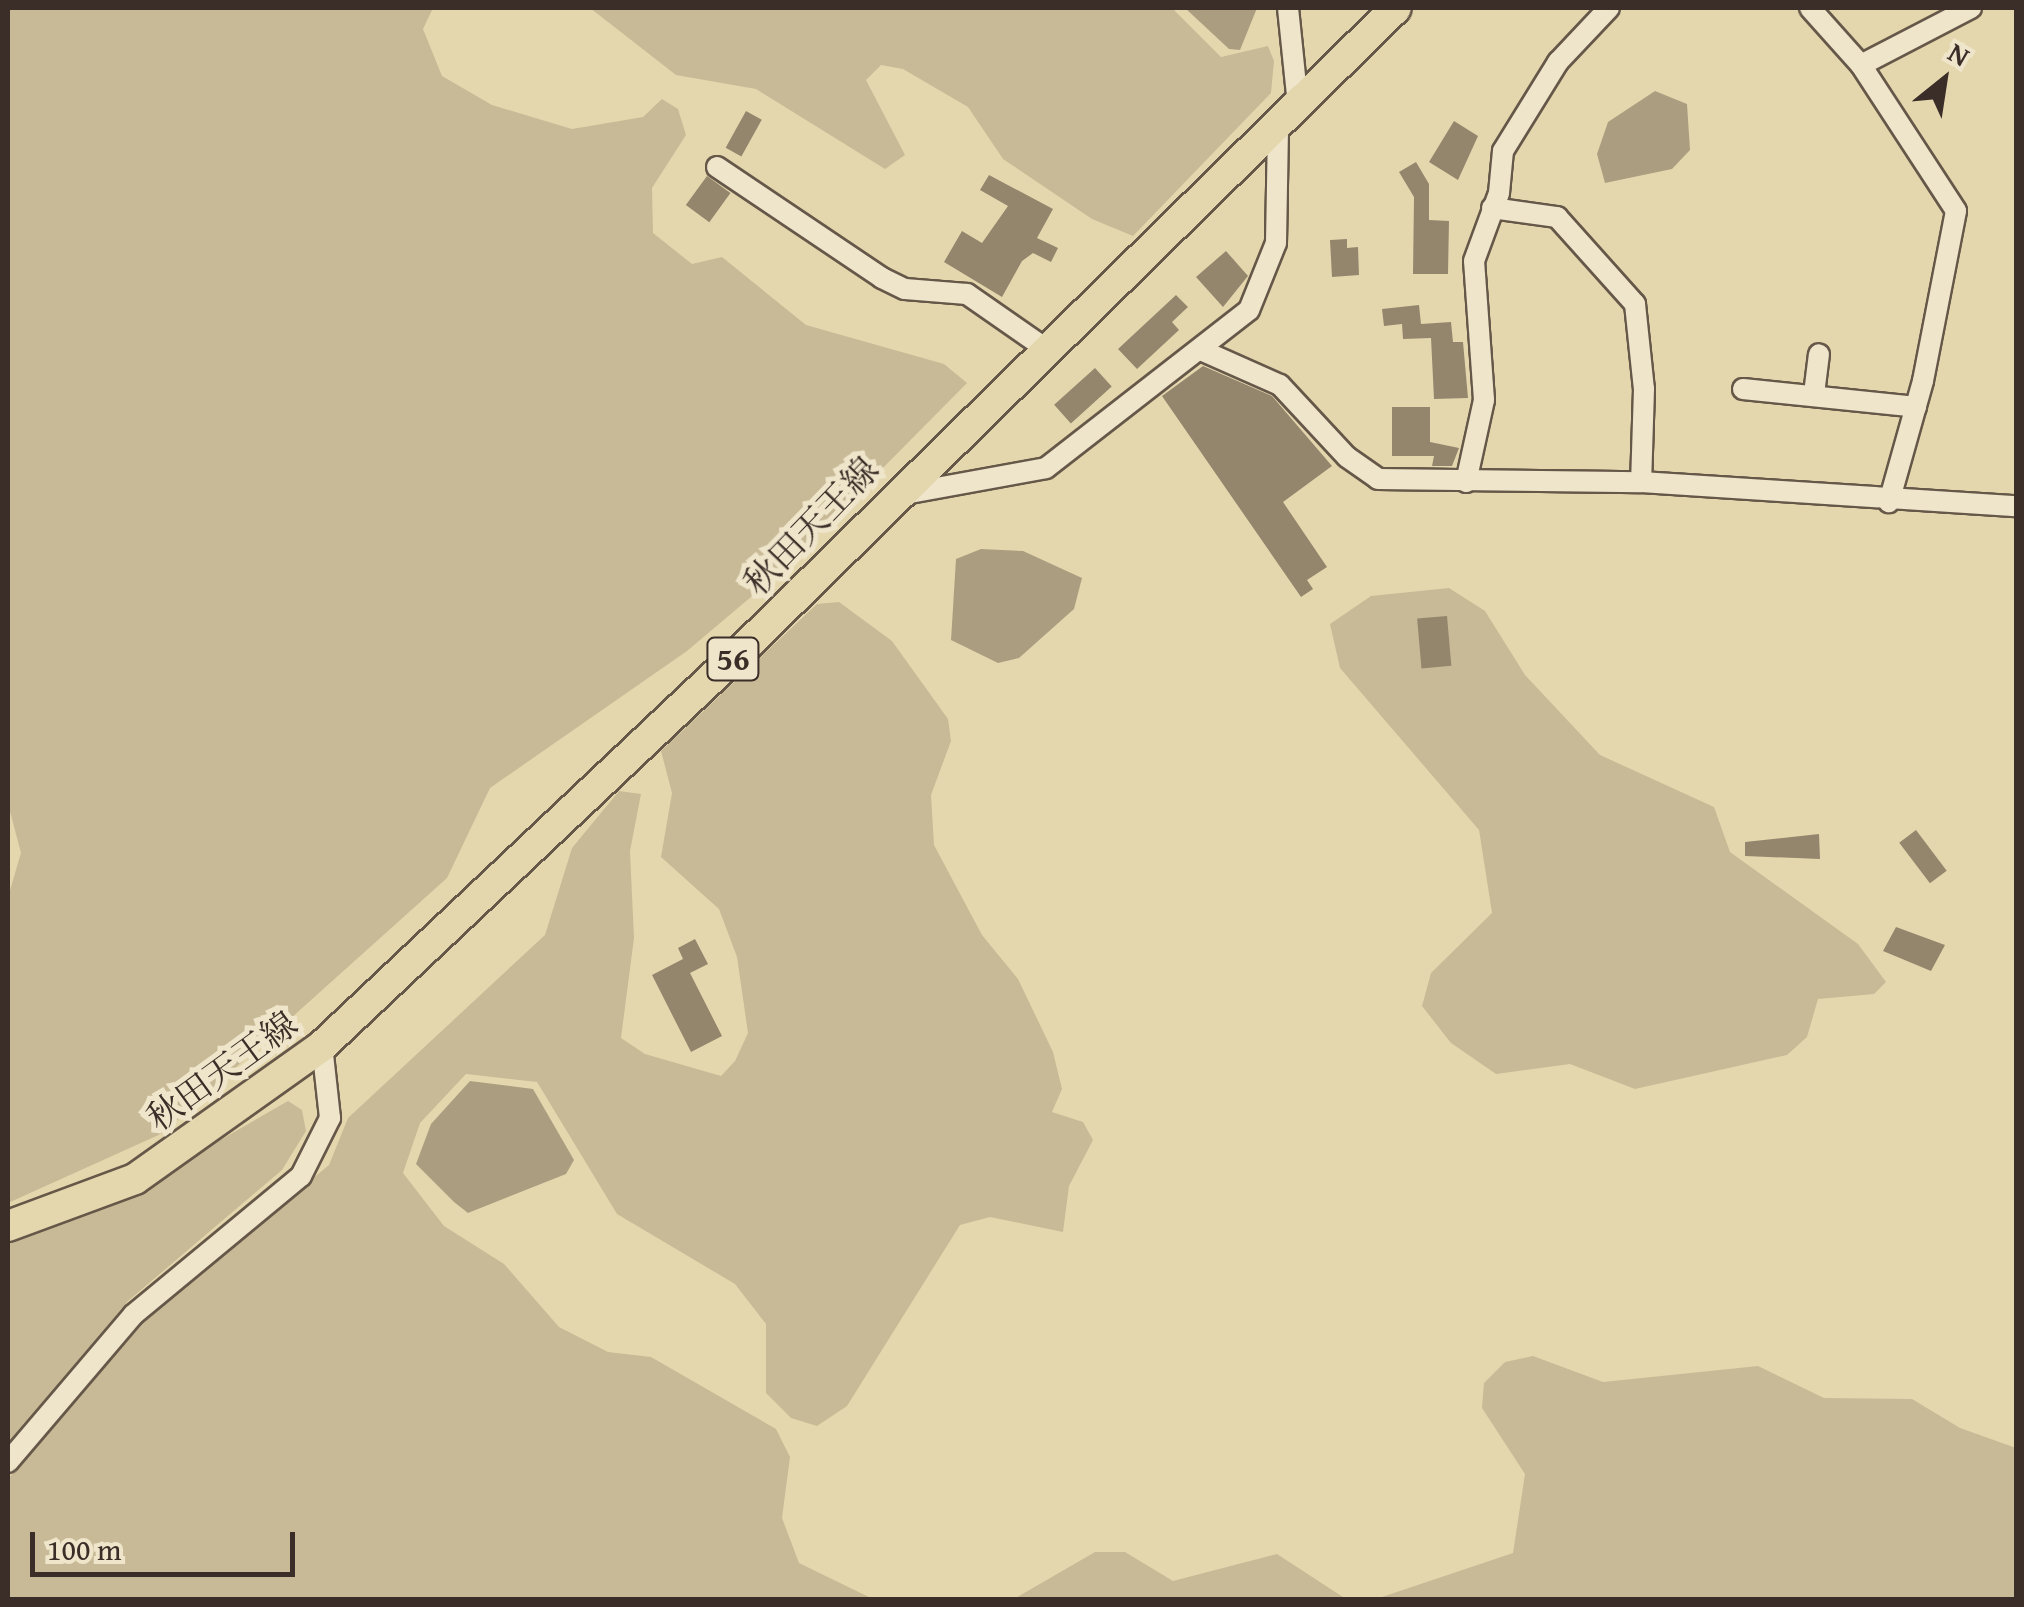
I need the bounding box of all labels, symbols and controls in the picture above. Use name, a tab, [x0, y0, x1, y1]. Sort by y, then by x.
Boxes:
north arrow	[1894, 30, 1994, 130]
text: N	[1941, 31, 1978, 76]
street label: 秋田天王線	[735, 448, 887, 604]
road number: 56	[706, 632, 760, 686]
street label: 秋田天王線	[139, 1003, 305, 1139]
scale bar	[35, 1512, 300, 1574]
text: 100 m	[47, 1527, 121, 1571]

